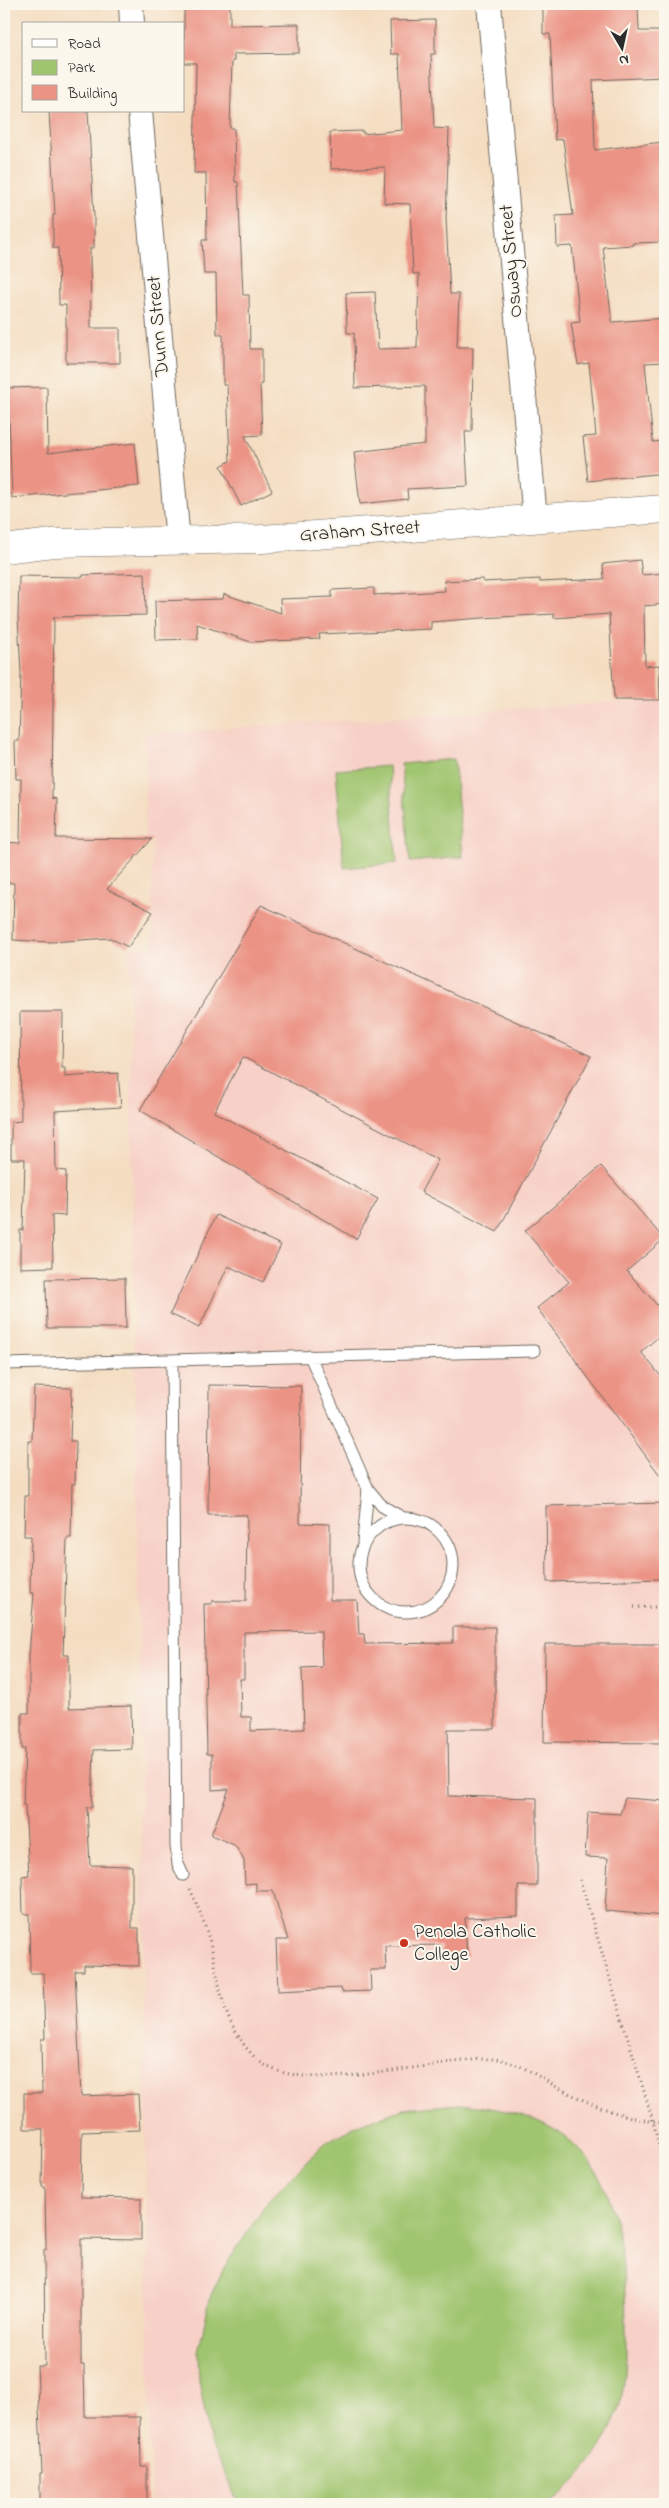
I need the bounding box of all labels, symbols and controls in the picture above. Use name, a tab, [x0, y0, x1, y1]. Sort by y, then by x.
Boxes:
legend	[22, 22, 185, 112]
north arrow	[596, 22, 646, 72]
text: Road	[68, 33, 101, 55]
text: N	[617, 48, 630, 70]
text: Park	[68, 57, 96, 79]
text: Building	[67, 83, 117, 106]
street label: Osway Street	[493, 203, 531, 319]
street label: Dunn Street	[140, 274, 178, 379]
street label: Graham Street	[299, 513, 422, 551]
place label: Penola Catholic College	[414, 1918, 536, 1971]
marker: Penola Catholic College	[398, 1937, 410, 1949]

